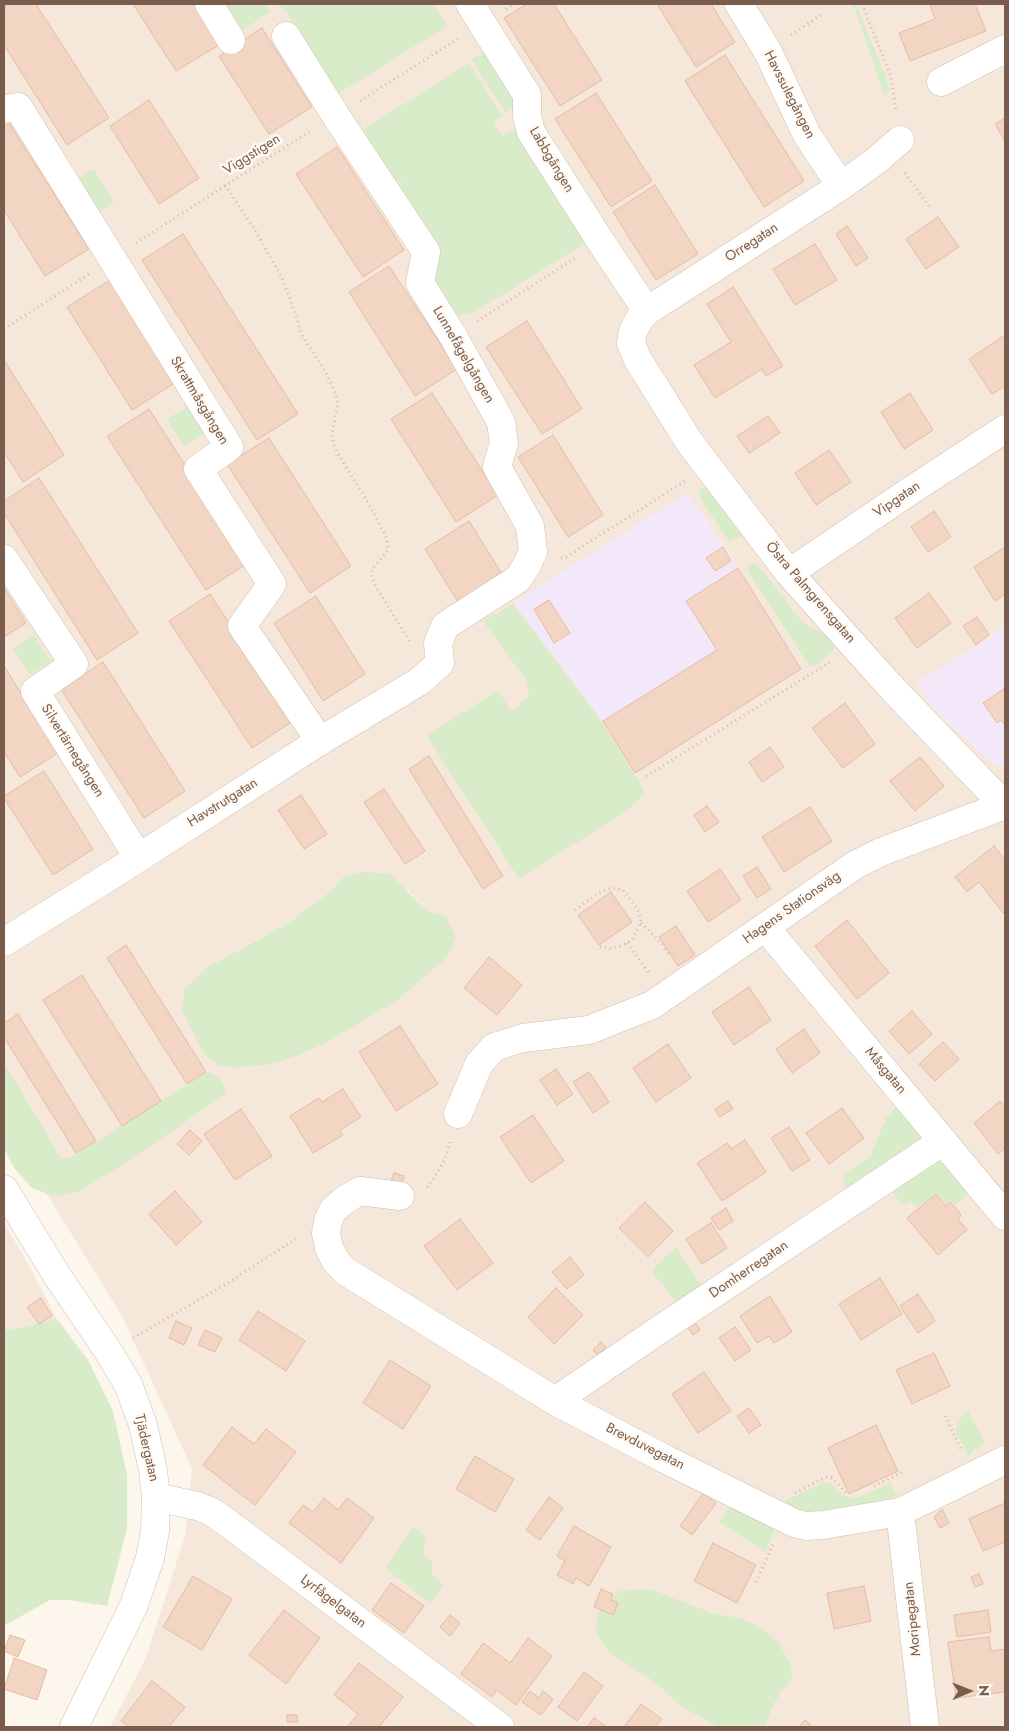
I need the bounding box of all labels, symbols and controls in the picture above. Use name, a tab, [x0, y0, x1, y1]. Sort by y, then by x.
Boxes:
street label: Havssulegången	[760, 48, 818, 142]
street label: Labbgången	[525, 124, 577, 196]
street label: Viggstigen	[220, 131, 284, 179]
street label: Orregatan	[722, 220, 782, 266]
street label: Lunnefågelgången	[428, 304, 498, 406]
street label: Skrattmåsgången	[166, 354, 232, 448]
street label: Vipgatan	[870, 478, 924, 522]
street label: Östra Palmgrensgatan	[761, 539, 859, 647]
street label: Silvertärnegången	[37, 701, 107, 801]
street label: Havstrutgatan	[185, 775, 261, 831]
street label: Hagens Stationsväg	[740, 868, 844, 948]
street label: Måsgatan	[861, 1044, 909, 1098]
street label: Domherregatan	[706, 1237, 792, 1303]
street label: Tjädergatan	[130, 1413, 162, 1483]
street label: Brevduvegatan	[603, 1420, 687, 1474]
street label: Lyrfågelgatan	[297, 1572, 369, 1632]
street label: Moripegatan	[901, 1581, 925, 1657]
north arrow	[944, 1666, 994, 1716]
text: N	[974, 1685, 994, 1696]

